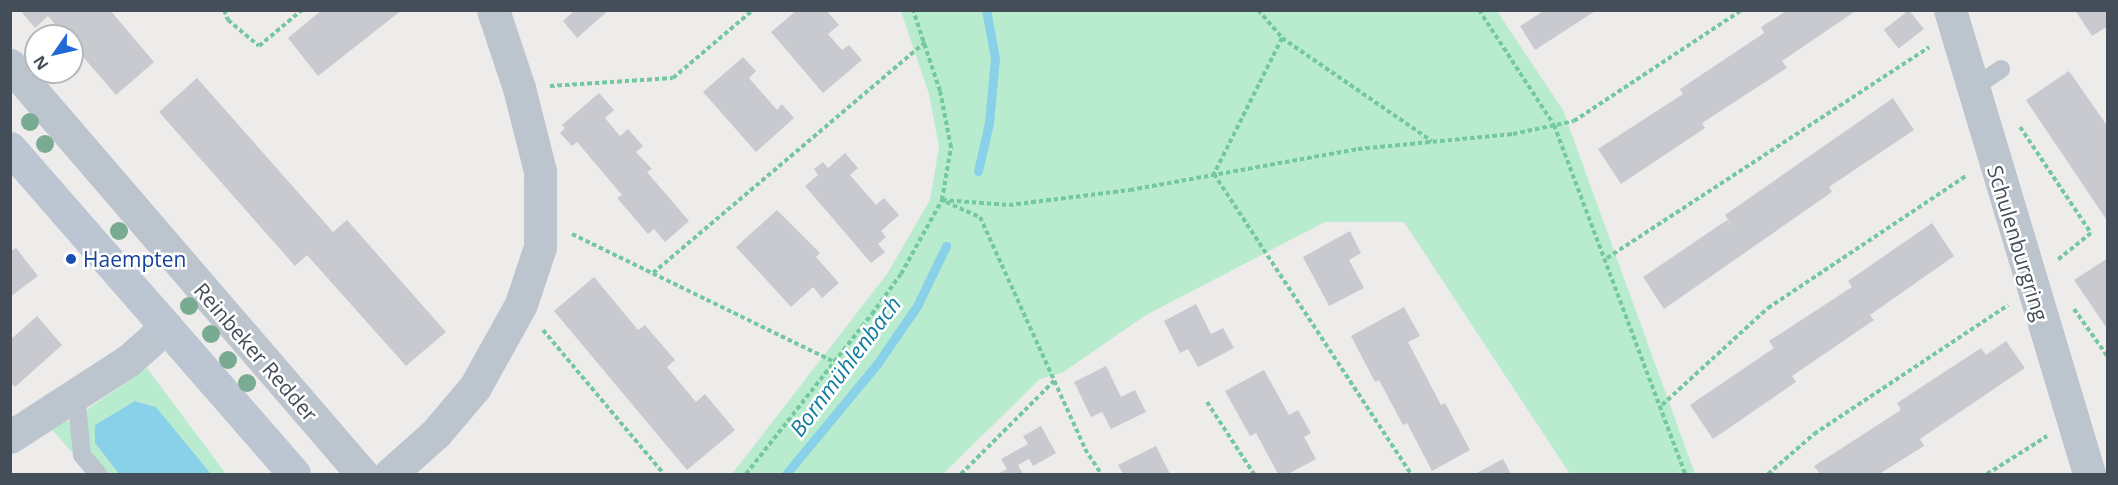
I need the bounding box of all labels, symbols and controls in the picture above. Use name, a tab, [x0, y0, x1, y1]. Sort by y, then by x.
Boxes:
north arrow	[24, 24, 84, 84]
text: N	[28, 51, 53, 74]
street label: Schulenburgring	[1982, 162, 2054, 324]
place label: Haempten	[83, 246, 186, 272]
marker: Haempten	[64, 252, 78, 266]
street label: Reinbeker Redder	[189, 278, 323, 426]
water label: Bornmühlenbach	[784, 291, 906, 441]

